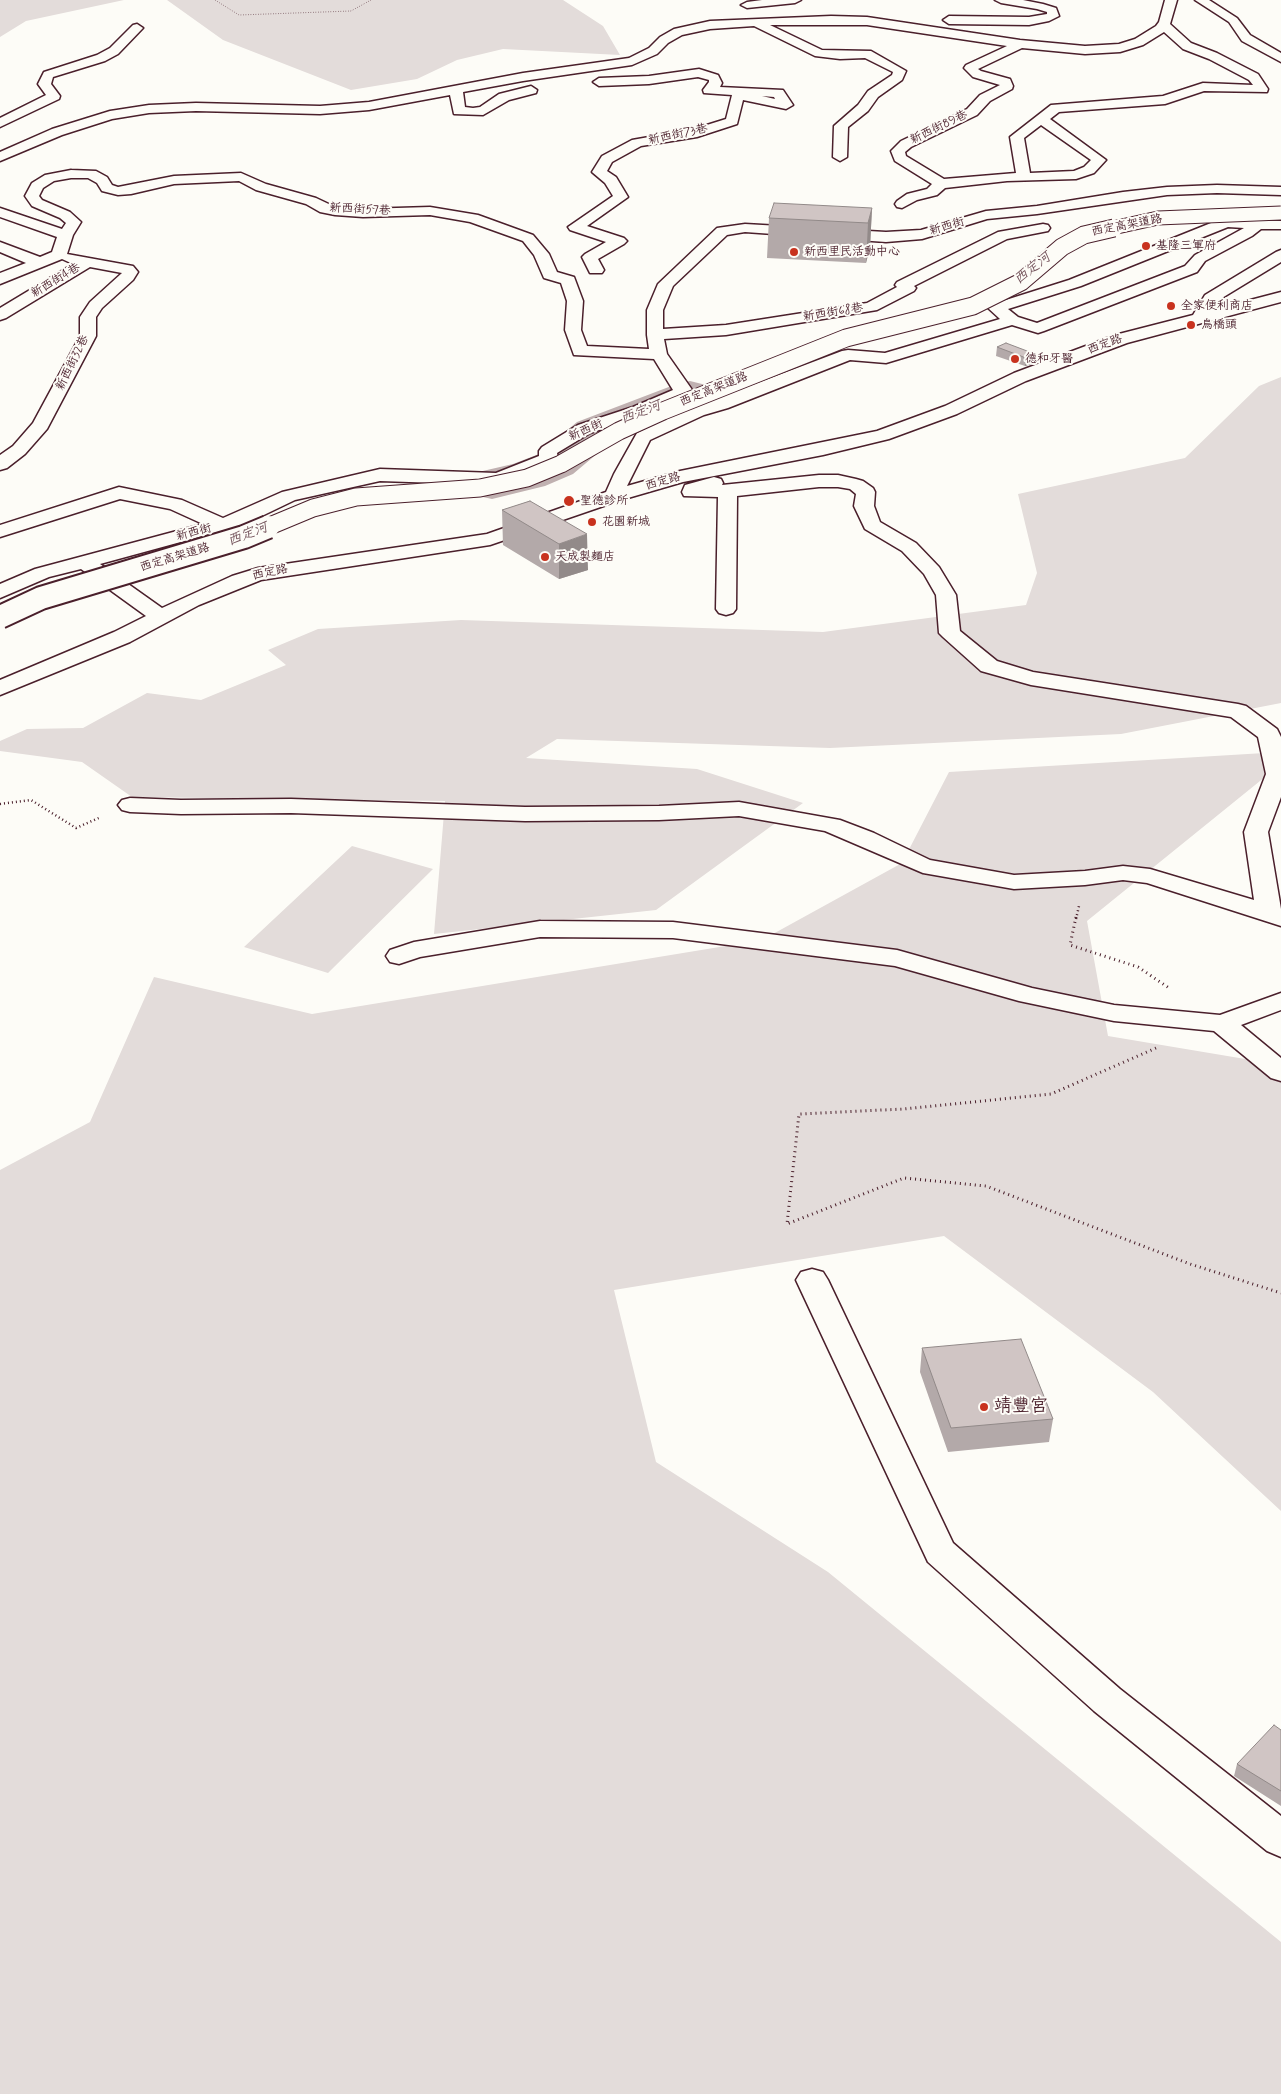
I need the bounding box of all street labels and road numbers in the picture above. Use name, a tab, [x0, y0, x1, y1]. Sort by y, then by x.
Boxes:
street label: 新西街89巷	[908, 108, 970, 148]
street label: 新西街73巷	[647, 122, 709, 148]
street label: 新西街57巷	[329, 201, 391, 219]
street label: 西定高架道路	[1090, 212, 1164, 240]
street label: 新西街	[928, 215, 966, 239]
street label: 新西街4巷	[29, 261, 83, 301]
street label: 新西街68巷	[802, 301, 864, 325]
street label: 西定路	[1086, 332, 1124, 358]
street label: 新西街32巷	[53, 333, 93, 393]
street label: 西定高架道路	[678, 370, 750, 410]
street label: 新西街	[567, 417, 605, 445]
street label: 西定路	[644, 470, 682, 494]
street label: 新西街	[175, 521, 213, 545]
street label: 西定高架道路	[138, 541, 212, 575]
street label: 西定路	[251, 562, 289, 584]

